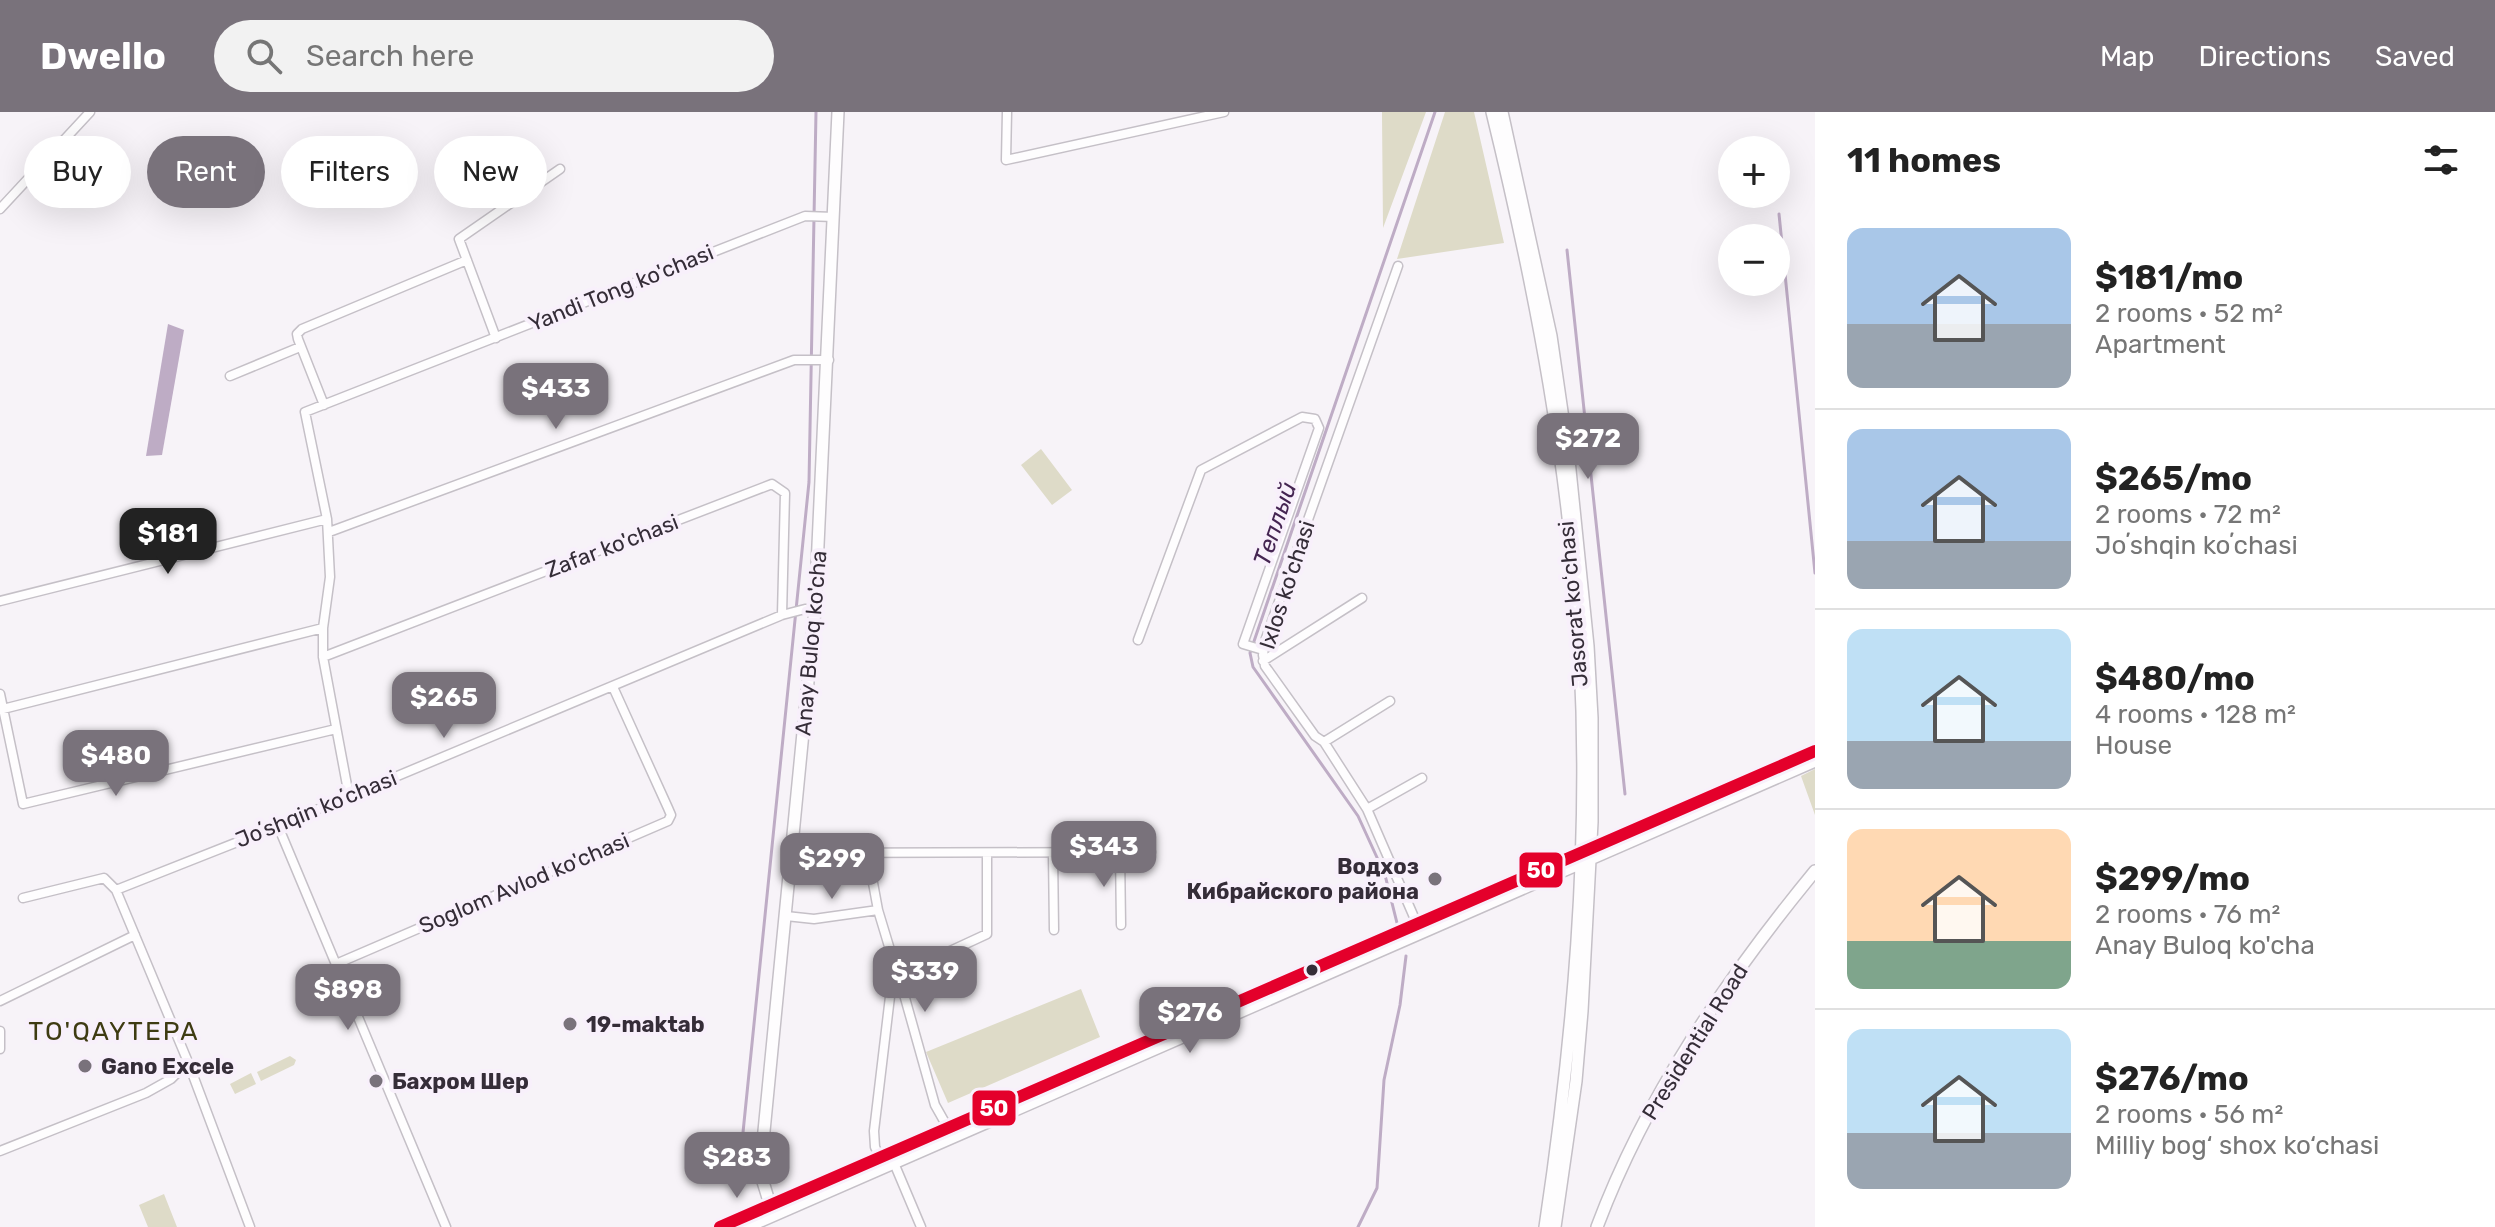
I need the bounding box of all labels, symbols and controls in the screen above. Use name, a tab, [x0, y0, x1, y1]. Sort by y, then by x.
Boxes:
search box	[214, 20, 774, 92]
text: Dwello	[40, 33, 166, 79]
icon: search	[242, 34, 286, 78]
text: Search here	[306, 38, 474, 74]
text: Map	[2100, 40, 2154, 73]
text: Directions	[2198, 40, 2331, 73]
text: Saved	[2375, 40, 2455, 73]
chip: Buy	[24, 136, 131, 208]
chip: Rent	[147, 136, 265, 208]
chip: Filters	[281, 136, 418, 208]
chip: New	[434, 136, 547, 208]
map controls	[1718, 136, 1790, 296]
button: +	[1718, 136, 1790, 208]
icon: filters	[2419, 138, 2463, 182]
text: 11 homes	[1847, 140, 2001, 181]
button: −	[1718, 224, 1790, 296]
street label: Yandi Tong ko'chasi	[525, 239, 717, 337]
text: $181/mo	[2095, 257, 2243, 298]
icon: home	[1911, 260, 2007, 356]
text: 2 rooms · 52 m²	[2095, 298, 2283, 329]
text: Apartment	[2095, 329, 2226, 360]
pin: $433	[509, 363, 603, 431]
text: $433	[521, 373, 591, 404]
pin: $272	[1541, 413, 1635, 481]
text: $272	[1555, 423, 1621, 454]
text: $265/mo	[2095, 458, 2252, 499]
icon: home	[1911, 461, 2007, 557]
water label: Теплый	[1248, 478, 1302, 570]
text: 2 rooms · 72 m²	[2095, 499, 2281, 530]
pin: $181	[121, 508, 215, 576]
street label: Zafar ko'chasi	[542, 508, 682, 584]
street label: Ixlos ko'chasi	[1254, 517, 1320, 653]
text: $181	[138, 518, 198, 549]
street label: Jasorat koʻchasi	[1552, 520, 1594, 688]
text: Joʼshqin koʼchasi	[2095, 530, 2298, 561]
street label: Anay Buloq ko'cha	[789, 549, 833, 737]
text: $480/mo	[2095, 658, 2255, 699]
icon: home	[1911, 661, 2007, 757]
pin: $265	[397, 672, 491, 740]
text: $265	[410, 682, 478, 713]
text: 4 rooms · 128 m²	[2095, 699, 2296, 730]
pin: $480	[69, 730, 163, 798]
text: House	[2095, 730, 2172, 761]
text: $480	[81, 740, 151, 771]
street label: Joʼshqin koʼchasi	[231, 764, 401, 854]
pin: $343	[1057, 821, 1151, 889]
street label: Soglom Avlod ko'chasi	[415, 826, 633, 940]
text: $343	[1069, 831, 1139, 862]
pin: $299	[785, 833, 879, 901]
text: $299	[798, 843, 866, 874]
line badge: 50	[1518, 851, 1564, 889]
place label: Водхоз Кибрайского района	[1186, 853, 1419, 905]
text: 50	[1526, 857, 1556, 884]
text: $299/mo	[2095, 858, 2250, 899]
icon: home	[1911, 861, 2007, 957]
marker: Водхоз Кибрайского района	[1426, 870, 1444, 888]
text: 2 rooms · 76 m²	[2095, 899, 2280, 930]
text: Anay Buloq ko'cha	[2095, 930, 2315, 961]
pin: $339	[878, 946, 972, 1014]
text: $339	[891, 956, 959, 987]
street label: Presidential Road	[1636, 959, 1754, 1125]
unlabelled marker	[1304, 962, 1320, 978]
pin: $898	[301, 964, 395, 1032]
text: $898	[313, 974, 383, 1005]
pin: $276	[1143, 987, 1237, 1055]
text: $276	[1157, 997, 1223, 1028]
place label: 19-maktab	[586, 1011, 705, 1038]
marker: 19-maktab	[561, 1015, 579, 1033]
district label: TO'QAYTEPA	[28, 1016, 200, 1047]
place label: Gano Excele	[101, 1053, 234, 1080]
marker: Gano Excele	[76, 1057, 94, 1075]
text: $276/mo	[2095, 1058, 2249, 1099]
icon: home	[1911, 1061, 2007, 1157]
place label: Бахром Шер	[392, 1068, 529, 1095]
marker: Бахром Шер	[367, 1072, 385, 1090]
line badge: 50	[971, 1089, 1017, 1127]
text: 50	[979, 1095, 1009, 1122]
text: 2 rooms · 56 m²	[2095, 1099, 2283, 1130]
text: Milliy bog‘ shox ko‘chasi	[2095, 1130, 2379, 1161]
pin: $283	[690, 1132, 784, 1200]
text: $283	[702, 1142, 772, 1173]

